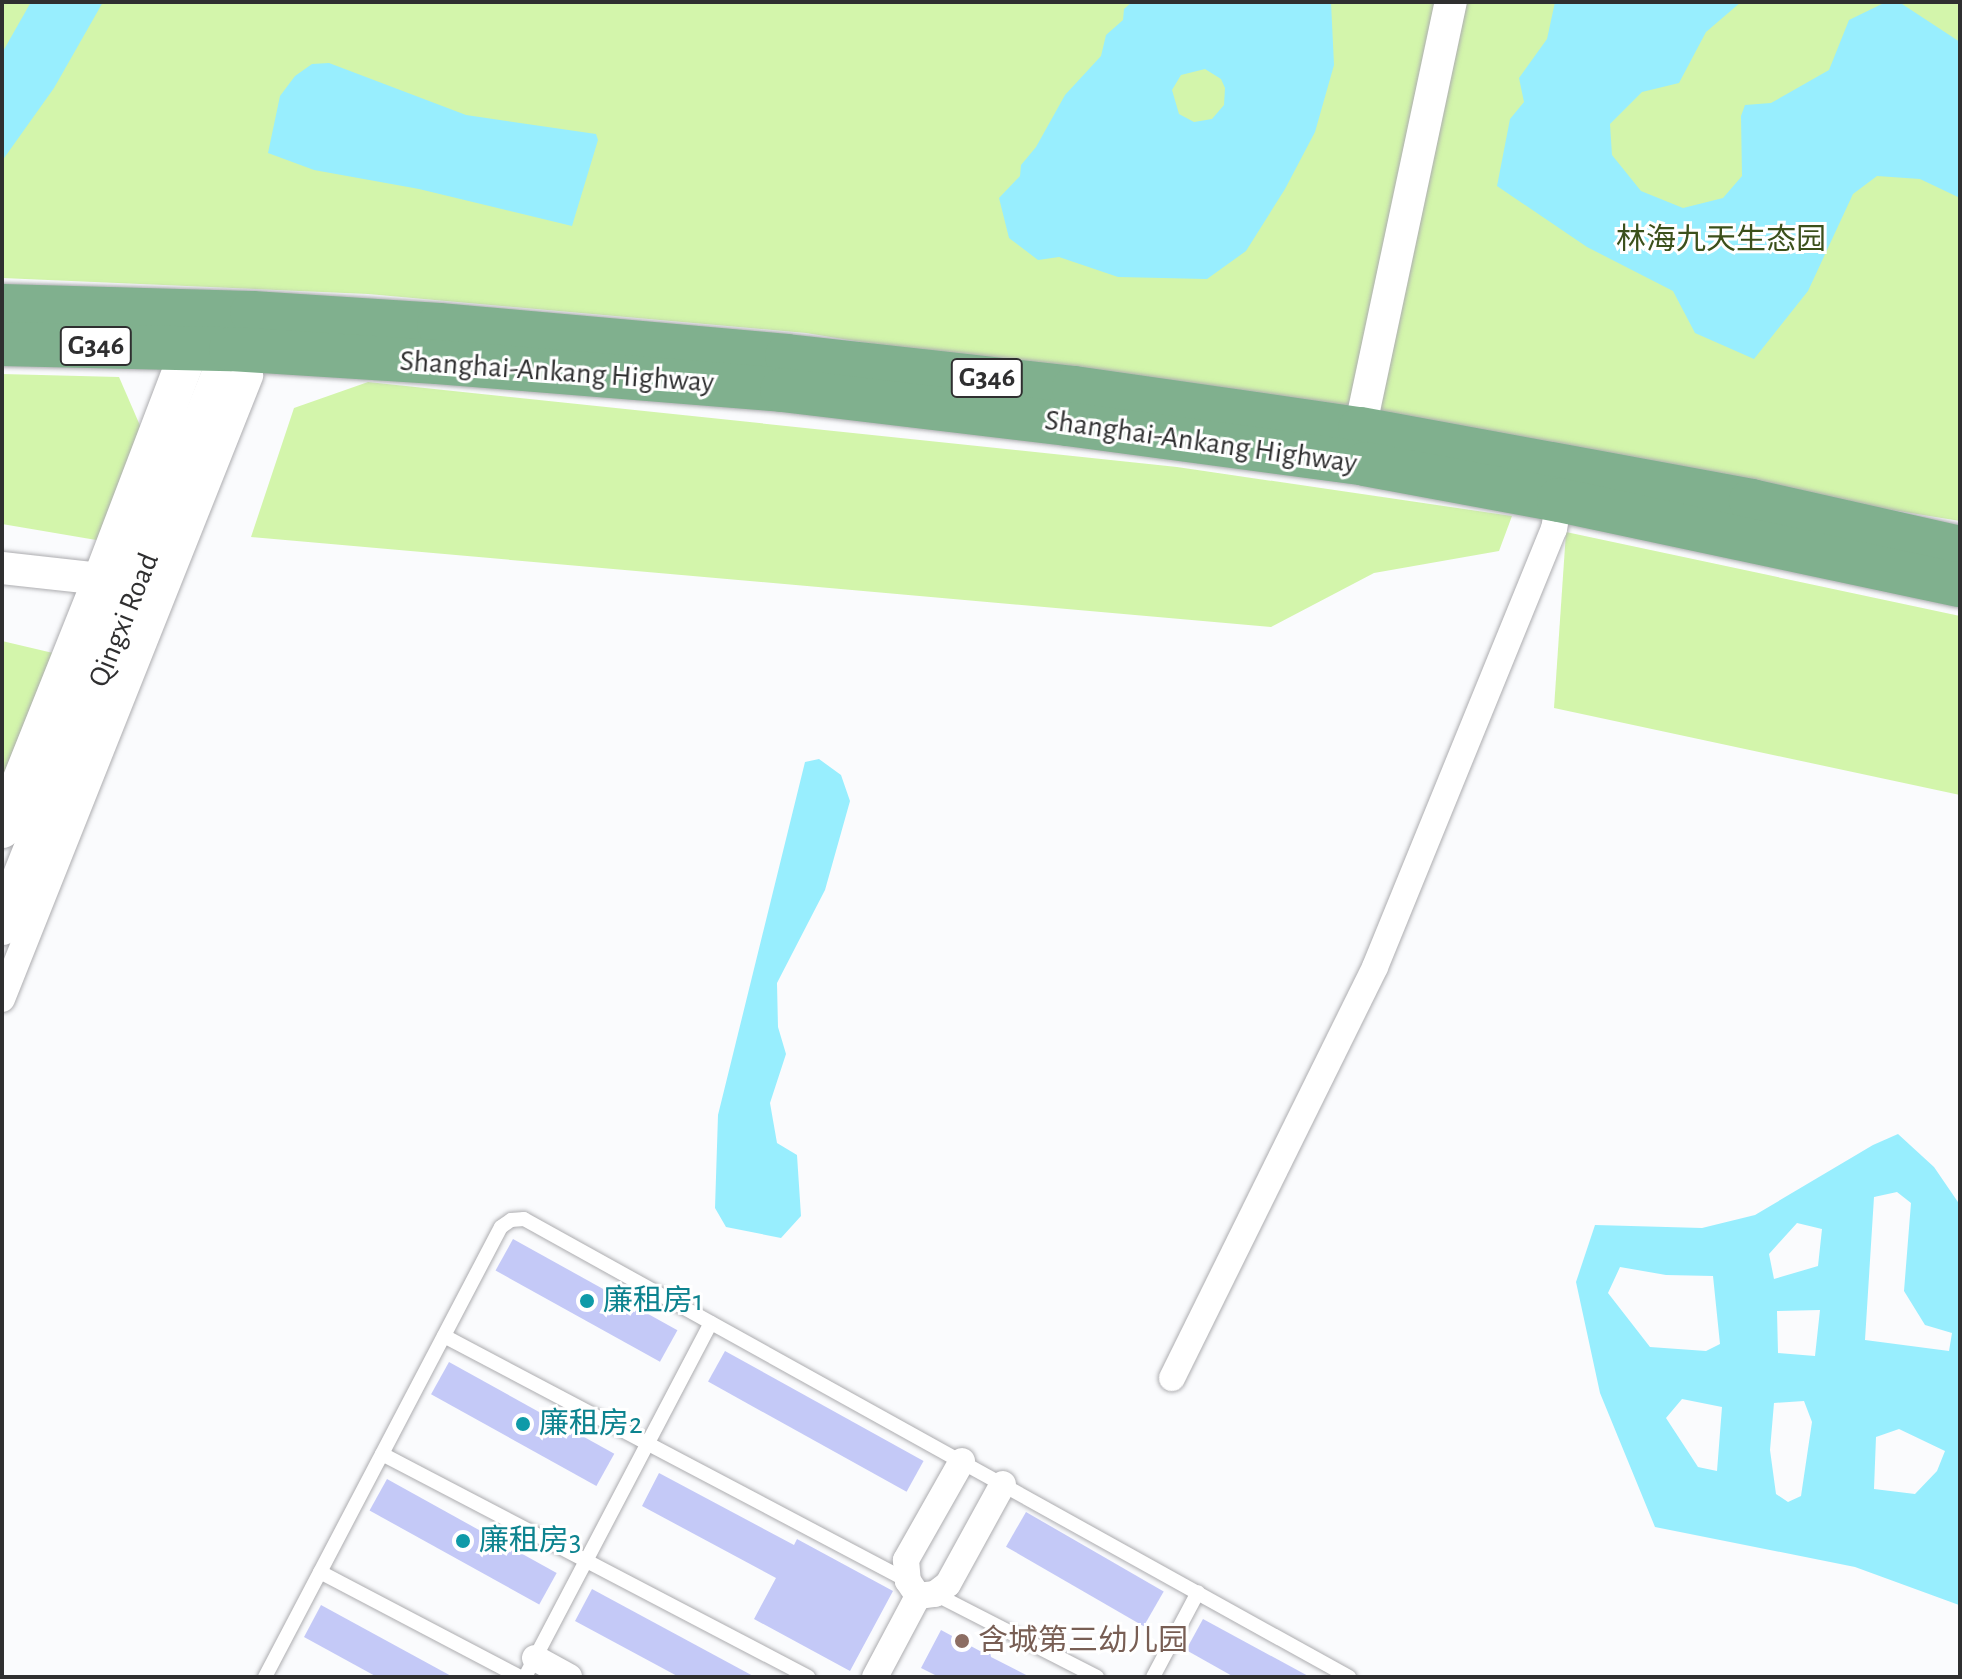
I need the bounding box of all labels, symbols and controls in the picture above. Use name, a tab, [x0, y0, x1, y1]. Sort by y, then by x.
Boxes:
park label: 林海九天生态园	[1616, 222, 1826, 258]
road number: G346	[58, 322, 134, 370]
street label: Shanghai-Ankang Highway	[399, 343, 715, 401]
road number: G346	[949, 354, 1025, 402]
street label: Shanghai-Ankang Highway	[1042, 402, 1360, 482]
street label: Qingxi Road	[81, 548, 167, 692]
place label: 廉租房1	[603, 1283, 703, 1319]
marker: 廉租房1	[578, 1292, 596, 1310]
place label: 廉租房2	[539, 1406, 643, 1442]
marker: 廉租房2	[514, 1415, 532, 1433]
place label: 廉租房3	[479, 1523, 581, 1559]
marker: 廉租房3	[454, 1532, 472, 1550]
place label: 含城第三幼儿园	[978, 1623, 1188, 1659]
marker: 含城第三幼儿园	[953, 1632, 971, 1650]

